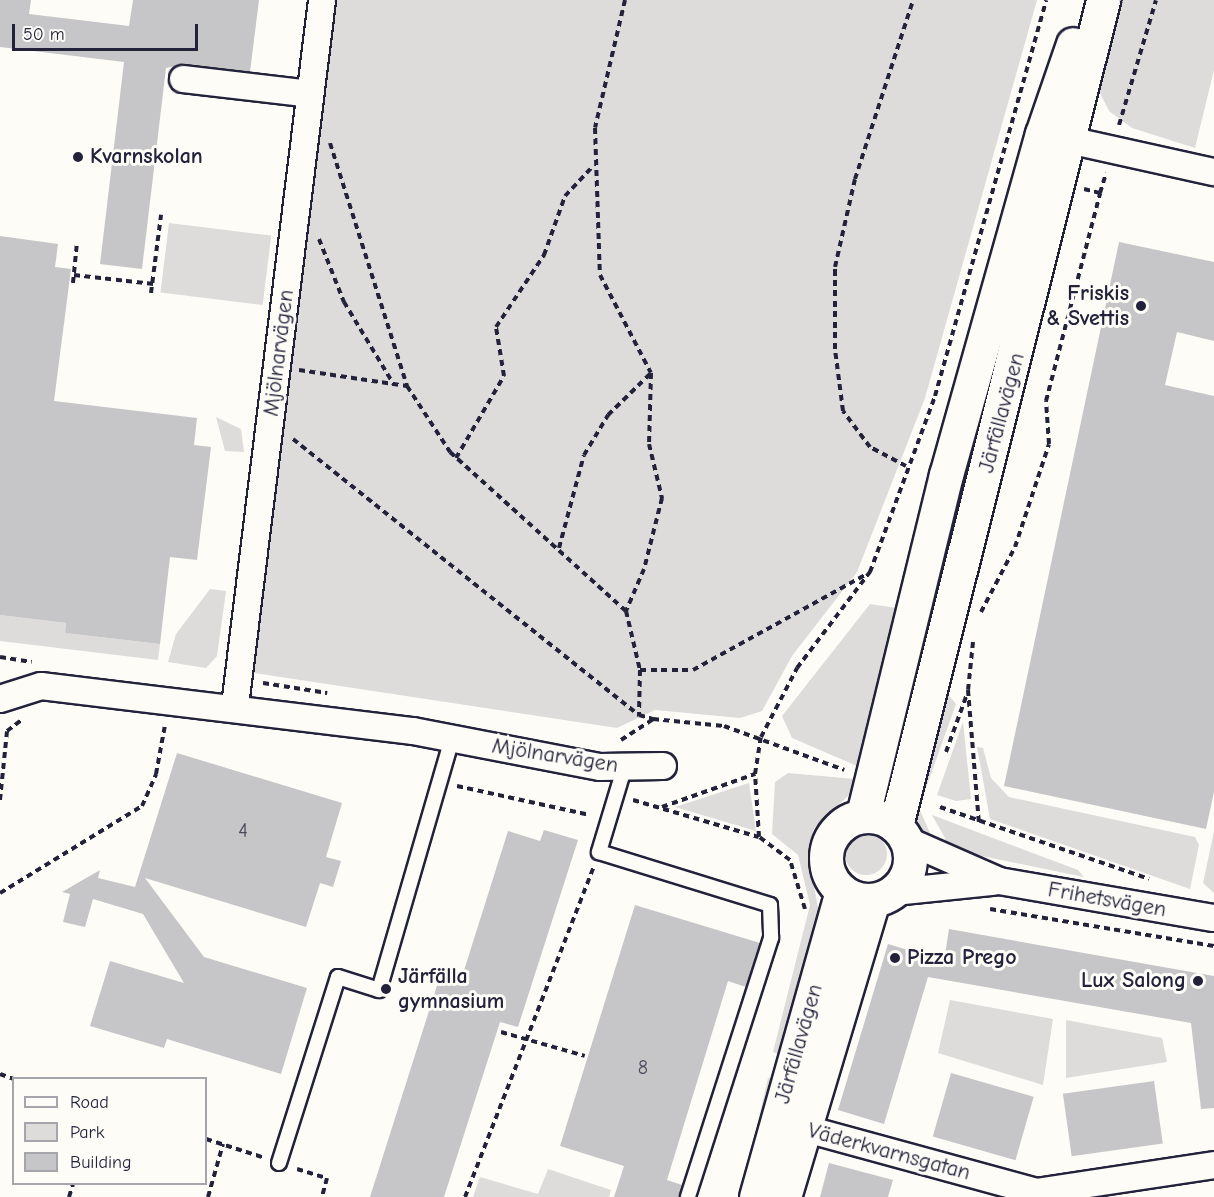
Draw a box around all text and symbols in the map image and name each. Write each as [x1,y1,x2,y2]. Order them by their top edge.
scale bar [15,12,201,50]
text: 50 m [23,24,65,45]
place label: Kvarnskolan [90,144,203,170]
marker: Kvarnskolan [71,150,85,164]
place label: Friskis & Svettis [1047,280,1129,332]
street label: Mjölnarvägen [258,288,300,418]
marker: Friskis & Svettis [1134,299,1148,313]
street label: Järfällavägen [973,350,1031,476]
street label: Mjölnarvägen [490,733,620,779]
house number: 4 [238,818,248,842]
street label: Frihetsvägen [1046,877,1168,923]
place label: Pizza Prego [907,945,1017,971]
marker: Pizza Prego [888,951,902,965]
place label: Järfälla gymnasium [398,963,504,1014]
place label: Lux Salong [1081,968,1186,994]
marker: Lux Salong [1191,974,1205,988]
street label: Järfällavägen [769,981,829,1107]
marker: Järfälla gymnasium [379,982,393,996]
house number: 8 [638,1055,648,1079]
legend [12,1077,207,1185]
text: Road [70,1092,109,1113]
street label: Väderkvarnsgatan [805,1118,973,1186]
text: Park [70,1122,104,1143]
text: Building [70,1152,132,1173]

